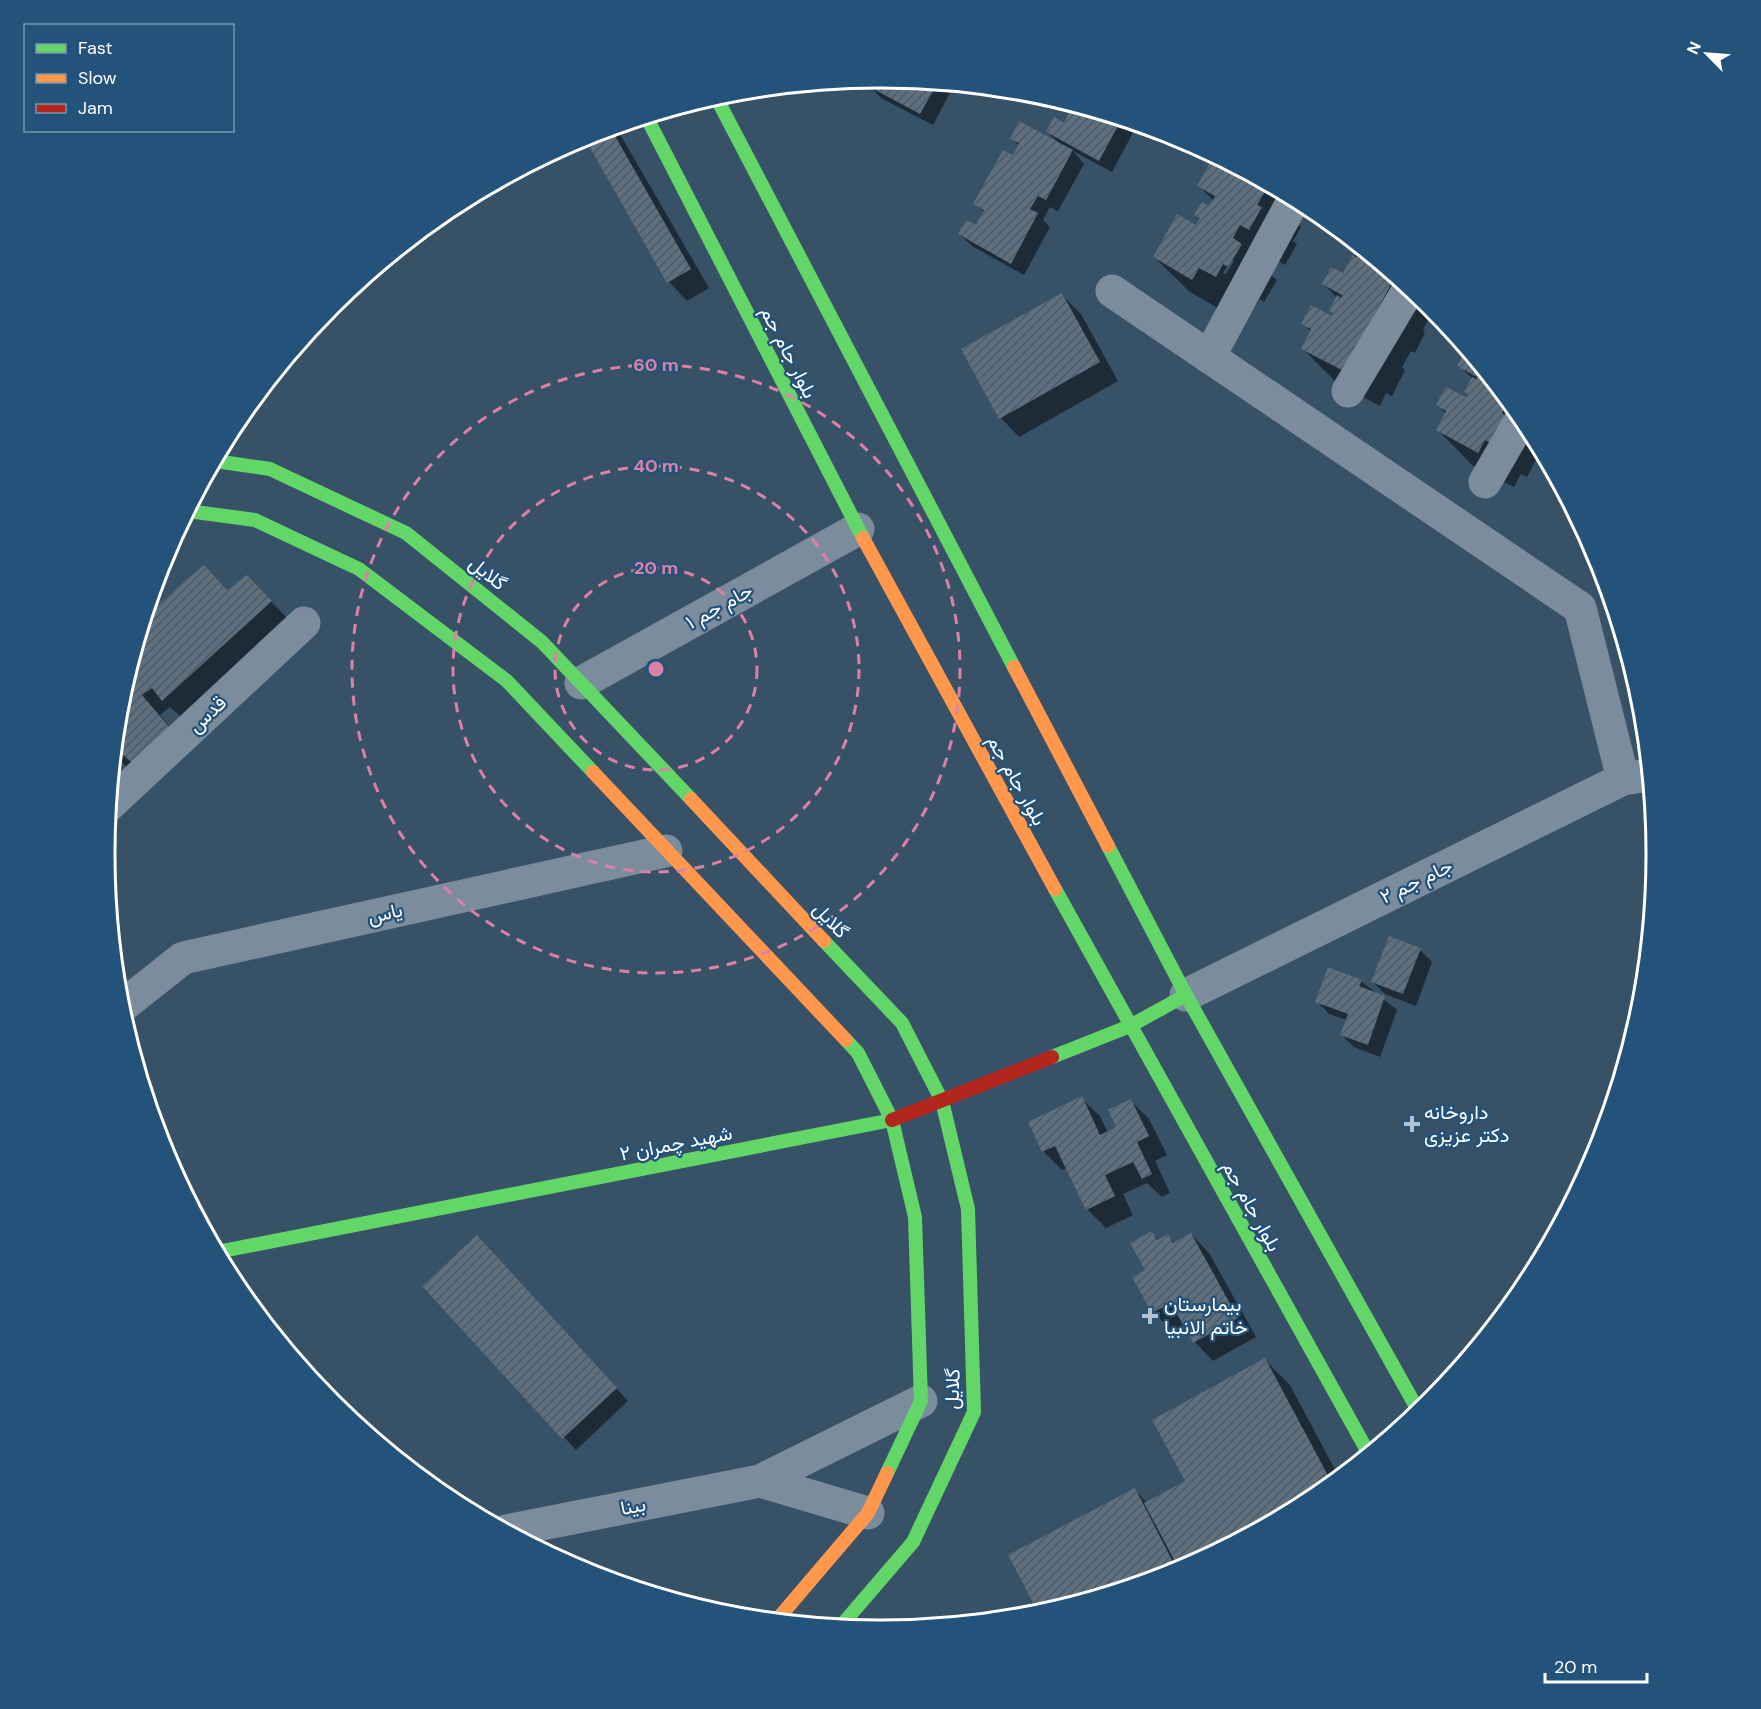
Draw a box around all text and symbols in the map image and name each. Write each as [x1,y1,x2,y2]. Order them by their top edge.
legend [24,24,234,132]
north arrow [1677,24,1737,84]
text: Fast [78,36,113,60]
text: N [1682,38,1706,58]
text: Slow [78,66,117,90]
text: Jam [78,96,113,120]
street label: بلوار جام جم [755,302,823,402]
text: 60 m [633,353,679,377]
text: 40 m [633,454,679,478]
street label: گلایل [464,550,512,596]
text: 20 m [634,556,678,580]
street label: جام جم ۱ [681,577,757,635]
centre of rings [646,659,666,679]
street label: قدس [182,690,232,738]
street label: بلوار جام جم [981,730,1053,830]
street label: جام جم ۲ [1375,852,1457,910]
street label: یاس [365,896,405,930]
street label: گلایل [807,896,855,944]
place label: داروخانه دکتر عزیزی [1424,1099,1509,1148]
marker: داروخانه دکتر عزیزی [1405,1117,1419,1131]
street label: شهید چمران ۲ [617,1119,735,1168]
street label: بلوار جام جم [1216,1156,1288,1256]
place label: بیمارستان خاتم الانبیا [1164,1291,1248,1340]
marker: بیمارستان خاتم الانبیا [1141,1307,1159,1325]
street label: گلایل [938,1368,966,1410]
street label: بینا [618,1491,648,1521]
scale bar [1545,1646,1647,1684]
text: 20 m [1554,1655,1597,1679]

